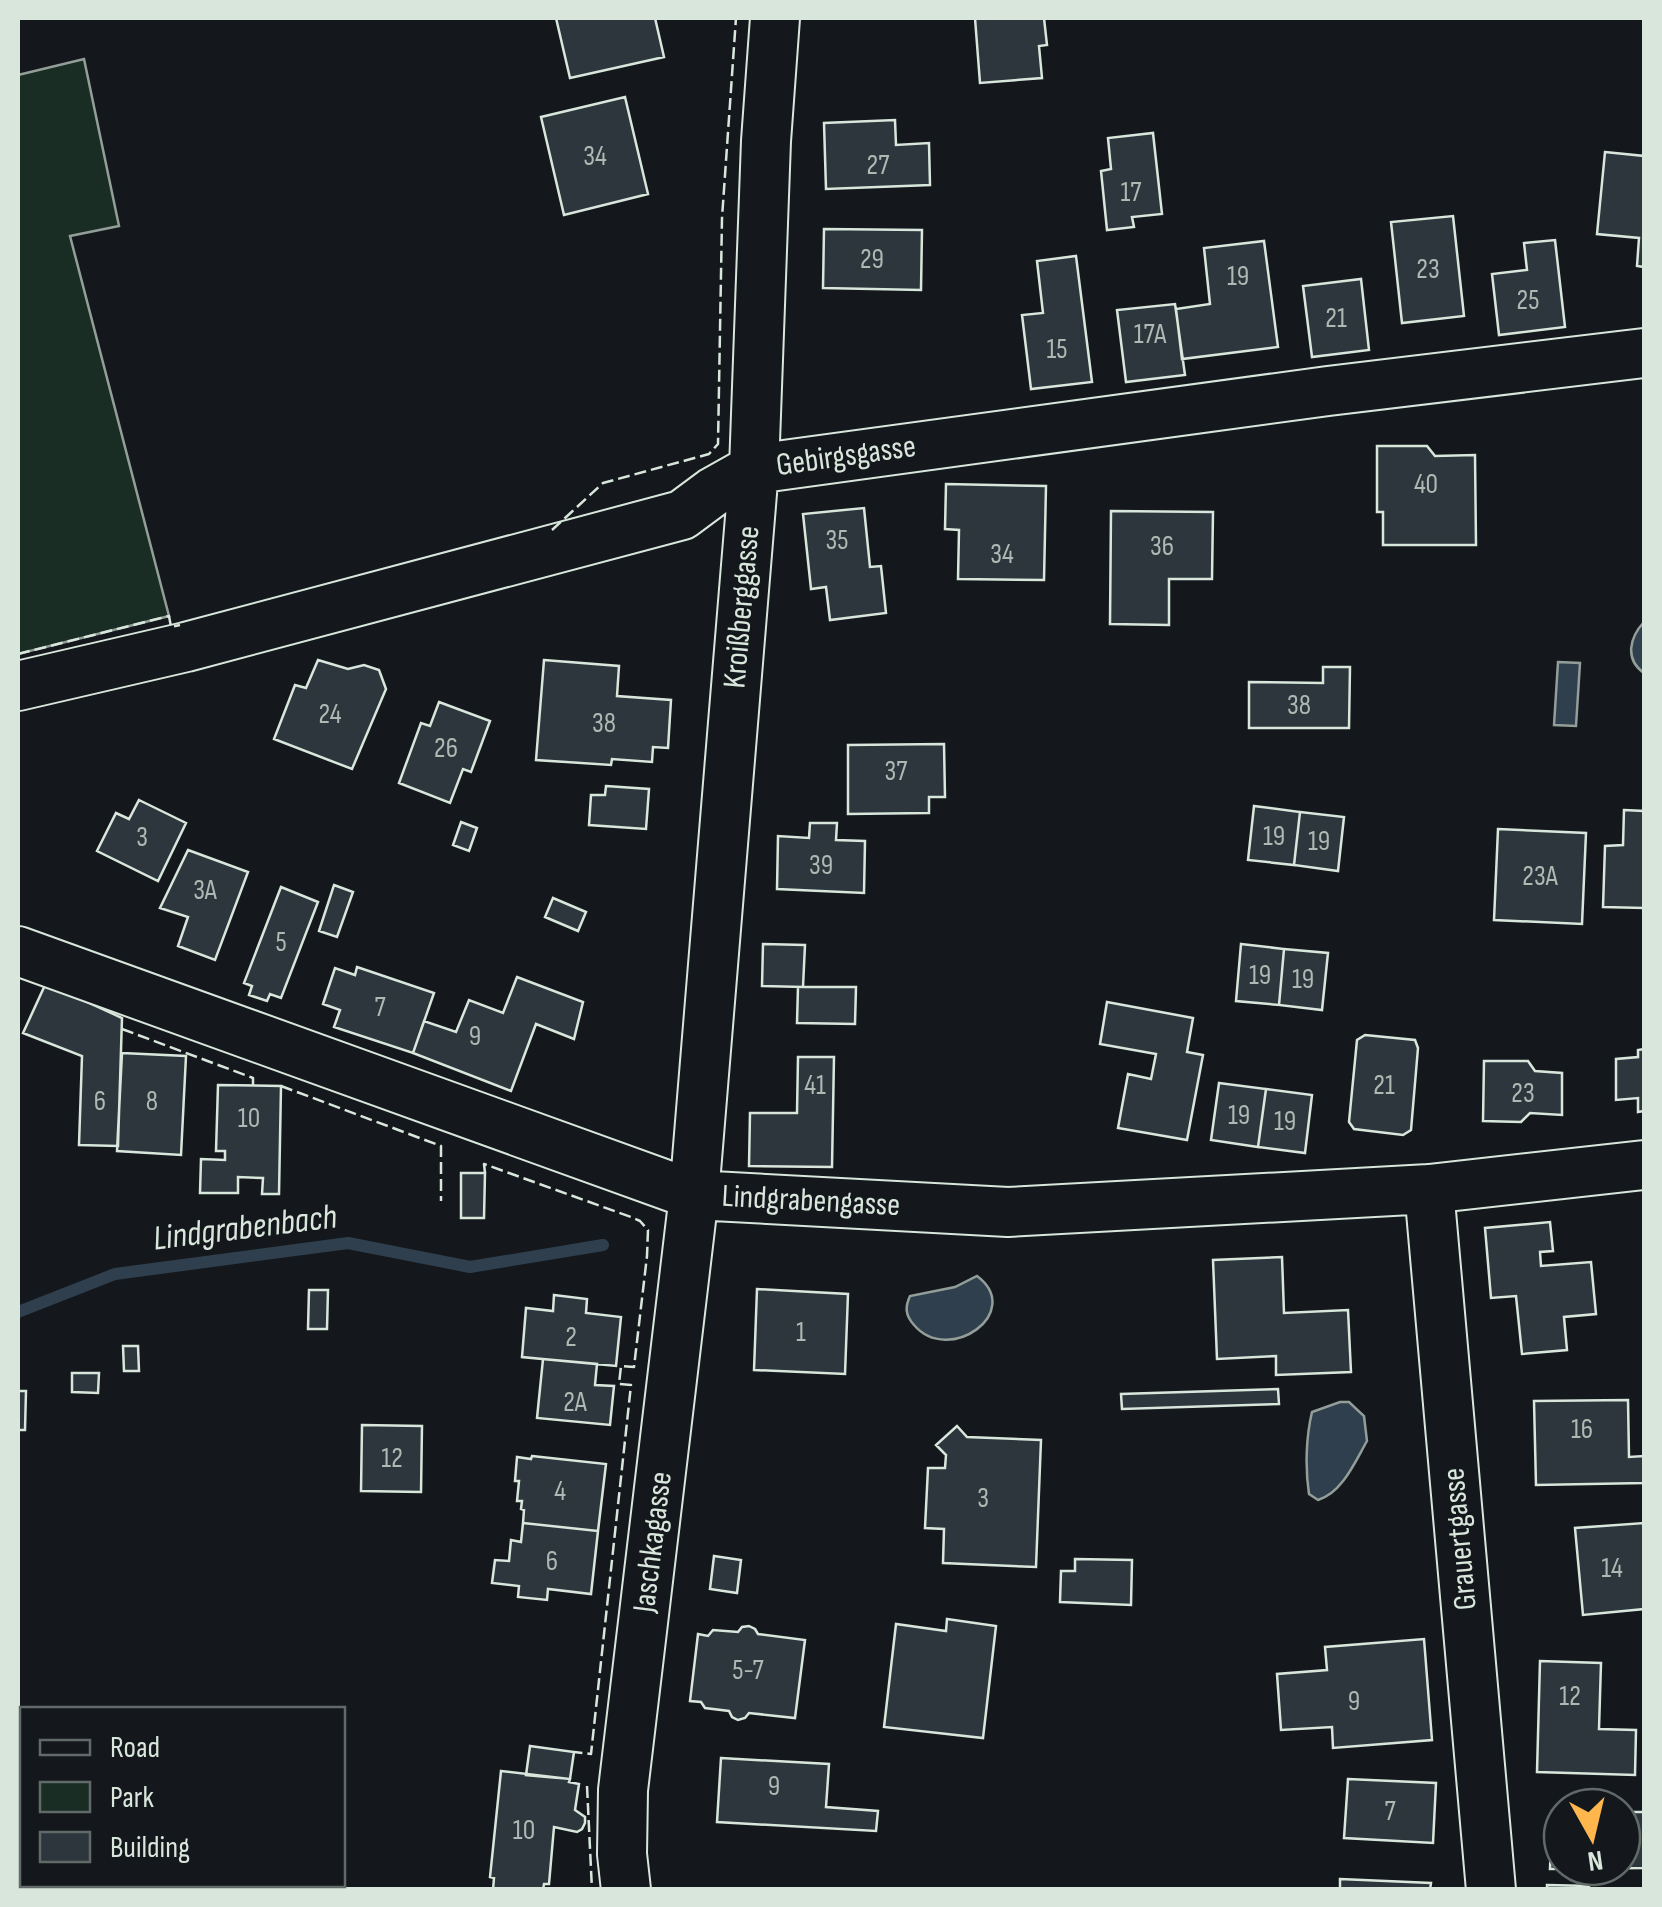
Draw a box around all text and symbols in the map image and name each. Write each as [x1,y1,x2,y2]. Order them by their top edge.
house number: 34 [583,140,607,173]
house number: 27 [867,149,889,182]
house number: 17 [1121,176,1141,209]
house number: 29 [860,243,884,276]
house number: 23 [1416,253,1440,286]
house number: 19 [1227,260,1249,293]
house number: 25 [1517,284,1539,317]
house number: 21 [1325,302,1347,335]
house number: 17A [1134,318,1167,351]
house number: 15 [1046,333,1068,366]
street label: Gebirgsgasse [774,427,918,485]
house number: 40 [1414,468,1438,501]
street label: Kroißberggasse [715,524,769,690]
house number: 35 [826,524,848,557]
house number: 36 [1150,530,1174,563]
house number: 34 [990,538,1014,571]
house number: 38 [1287,689,1311,722]
house number: 24 [318,698,342,731]
house number: 38 [592,707,616,740]
house number: 26 [434,732,458,765]
house number: 37 [885,755,907,788]
house number: 19 [1263,820,1285,853]
house number: 3 [136,821,148,854]
house number: 19 [1308,825,1330,858]
house number: 39 [809,849,833,882]
house number: 23A [1522,860,1559,893]
house number: 3A [193,874,218,907]
house number: 5 [275,926,287,959]
house number: 19 [1249,959,1271,992]
house number: 19 [1292,963,1314,996]
house number: 7 [374,991,386,1024]
house number: 9 [469,1020,481,1053]
house number: 41 [804,1069,826,1102]
house number: 21 [1373,1069,1395,1102]
house number: 23 [1511,1077,1535,1110]
house number: 6 [94,1085,106,1118]
house number: 8 [146,1085,158,1118]
house number: 19 [1228,1099,1250,1132]
house number: 10 [238,1102,260,1135]
house number: 19 [1274,1105,1296,1138]
street label: Lindgrabengasse [721,1177,901,1225]
water label: Lindgrabenbach [151,1195,339,1261]
house number: 1 [796,1316,806,1349]
house number: 2 [565,1321,577,1354]
house number: 2A [563,1386,588,1419]
house number: 16 [1571,1413,1593,1446]
house number: 12 [381,1442,403,1475]
street label: Grauertgasse [1434,1466,1486,1612]
street label: Jaschkagasse [625,1469,681,1616]
house number: 4 [554,1475,566,1508]
house number: 3 [977,1482,989,1515]
house number: 6 [546,1545,558,1578]
house number: 14 [1601,1552,1623,1585]
house number: 5-7 [732,1654,764,1687]
house number: 12 [1559,1680,1581,1713]
house number: 9 [1348,1685,1360,1718]
legend [20,1707,345,1887]
text: Road [110,1730,160,1766]
house number: 9 [768,1770,780,1803]
text: Park [110,1780,154,1816]
north arrow [1542,1787,1642,1887]
house number: 7 [1384,1795,1396,1828]
house number: 10 [513,1814,535,1847]
text: Building [110,1830,190,1866]
text: N [1586,1843,1605,1878]

